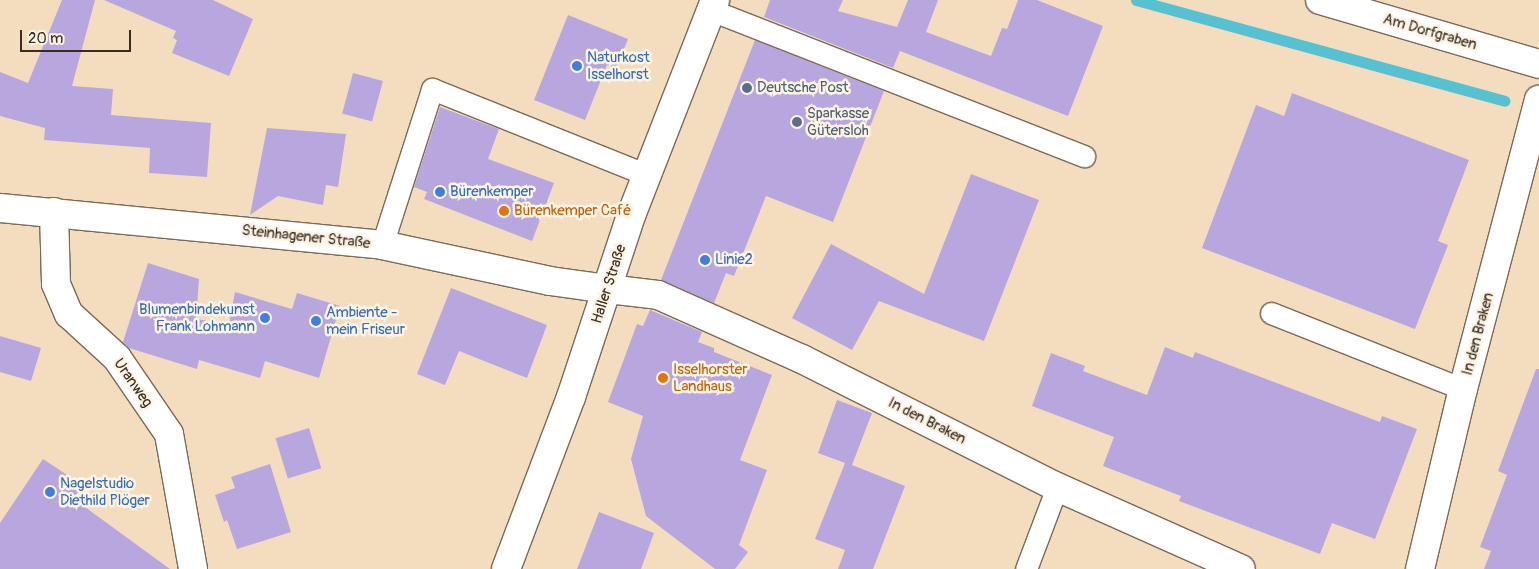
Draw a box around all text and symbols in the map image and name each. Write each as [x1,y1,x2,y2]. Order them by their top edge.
street label: Am Dorfgraben [1381,10,1479,54]
scale bar [22,20,134,52]
text: 20 m [28,29,63,48]
place label: Naturkost Isselhorst [587,48,650,83]
marker: Naturkost Isselhorst [571,60,583,72]
place label: Deutsche Post [757,79,848,97]
marker: Deutsche Post [741,82,753,94]
place label: Sparkasse Gütersloh [807,104,869,139]
marker: Sparkasse Gütersloh [791,116,803,128]
place label: Bürenkemper [450,183,534,201]
marker: Bürenkemper [434,186,446,198]
place label: Bürenkemper Café [514,202,631,220]
marker: Bürenkemper Café [498,205,510,217]
street label: Steinhagener Straße [241,221,371,253]
street label: Haller Straße [588,242,630,326]
place label: Linie2 [715,251,753,269]
marker: Linie2 [699,254,711,266]
street label: In den Braken [1458,291,1498,377]
place label: Blumenbindekunst Frank Lohmann [139,300,255,335]
place label: Ambiente - mein Friseur [326,303,405,338]
marker: Blumenbindekunst Frank Lohmann [259,312,271,324]
marker: Ambiente - mein Friseur [310,315,322,327]
street label: Uranweg [110,355,156,411]
place label: Isselhorster Landhaus [673,360,748,395]
marker: Isselhorster Landhaus [657,372,669,384]
street label: In den Braken [885,394,969,448]
place label: Nagelstudio Diethild Plöger [60,474,150,509]
marker: Nagelstudio Diethild Plöger [44,486,56,498]

